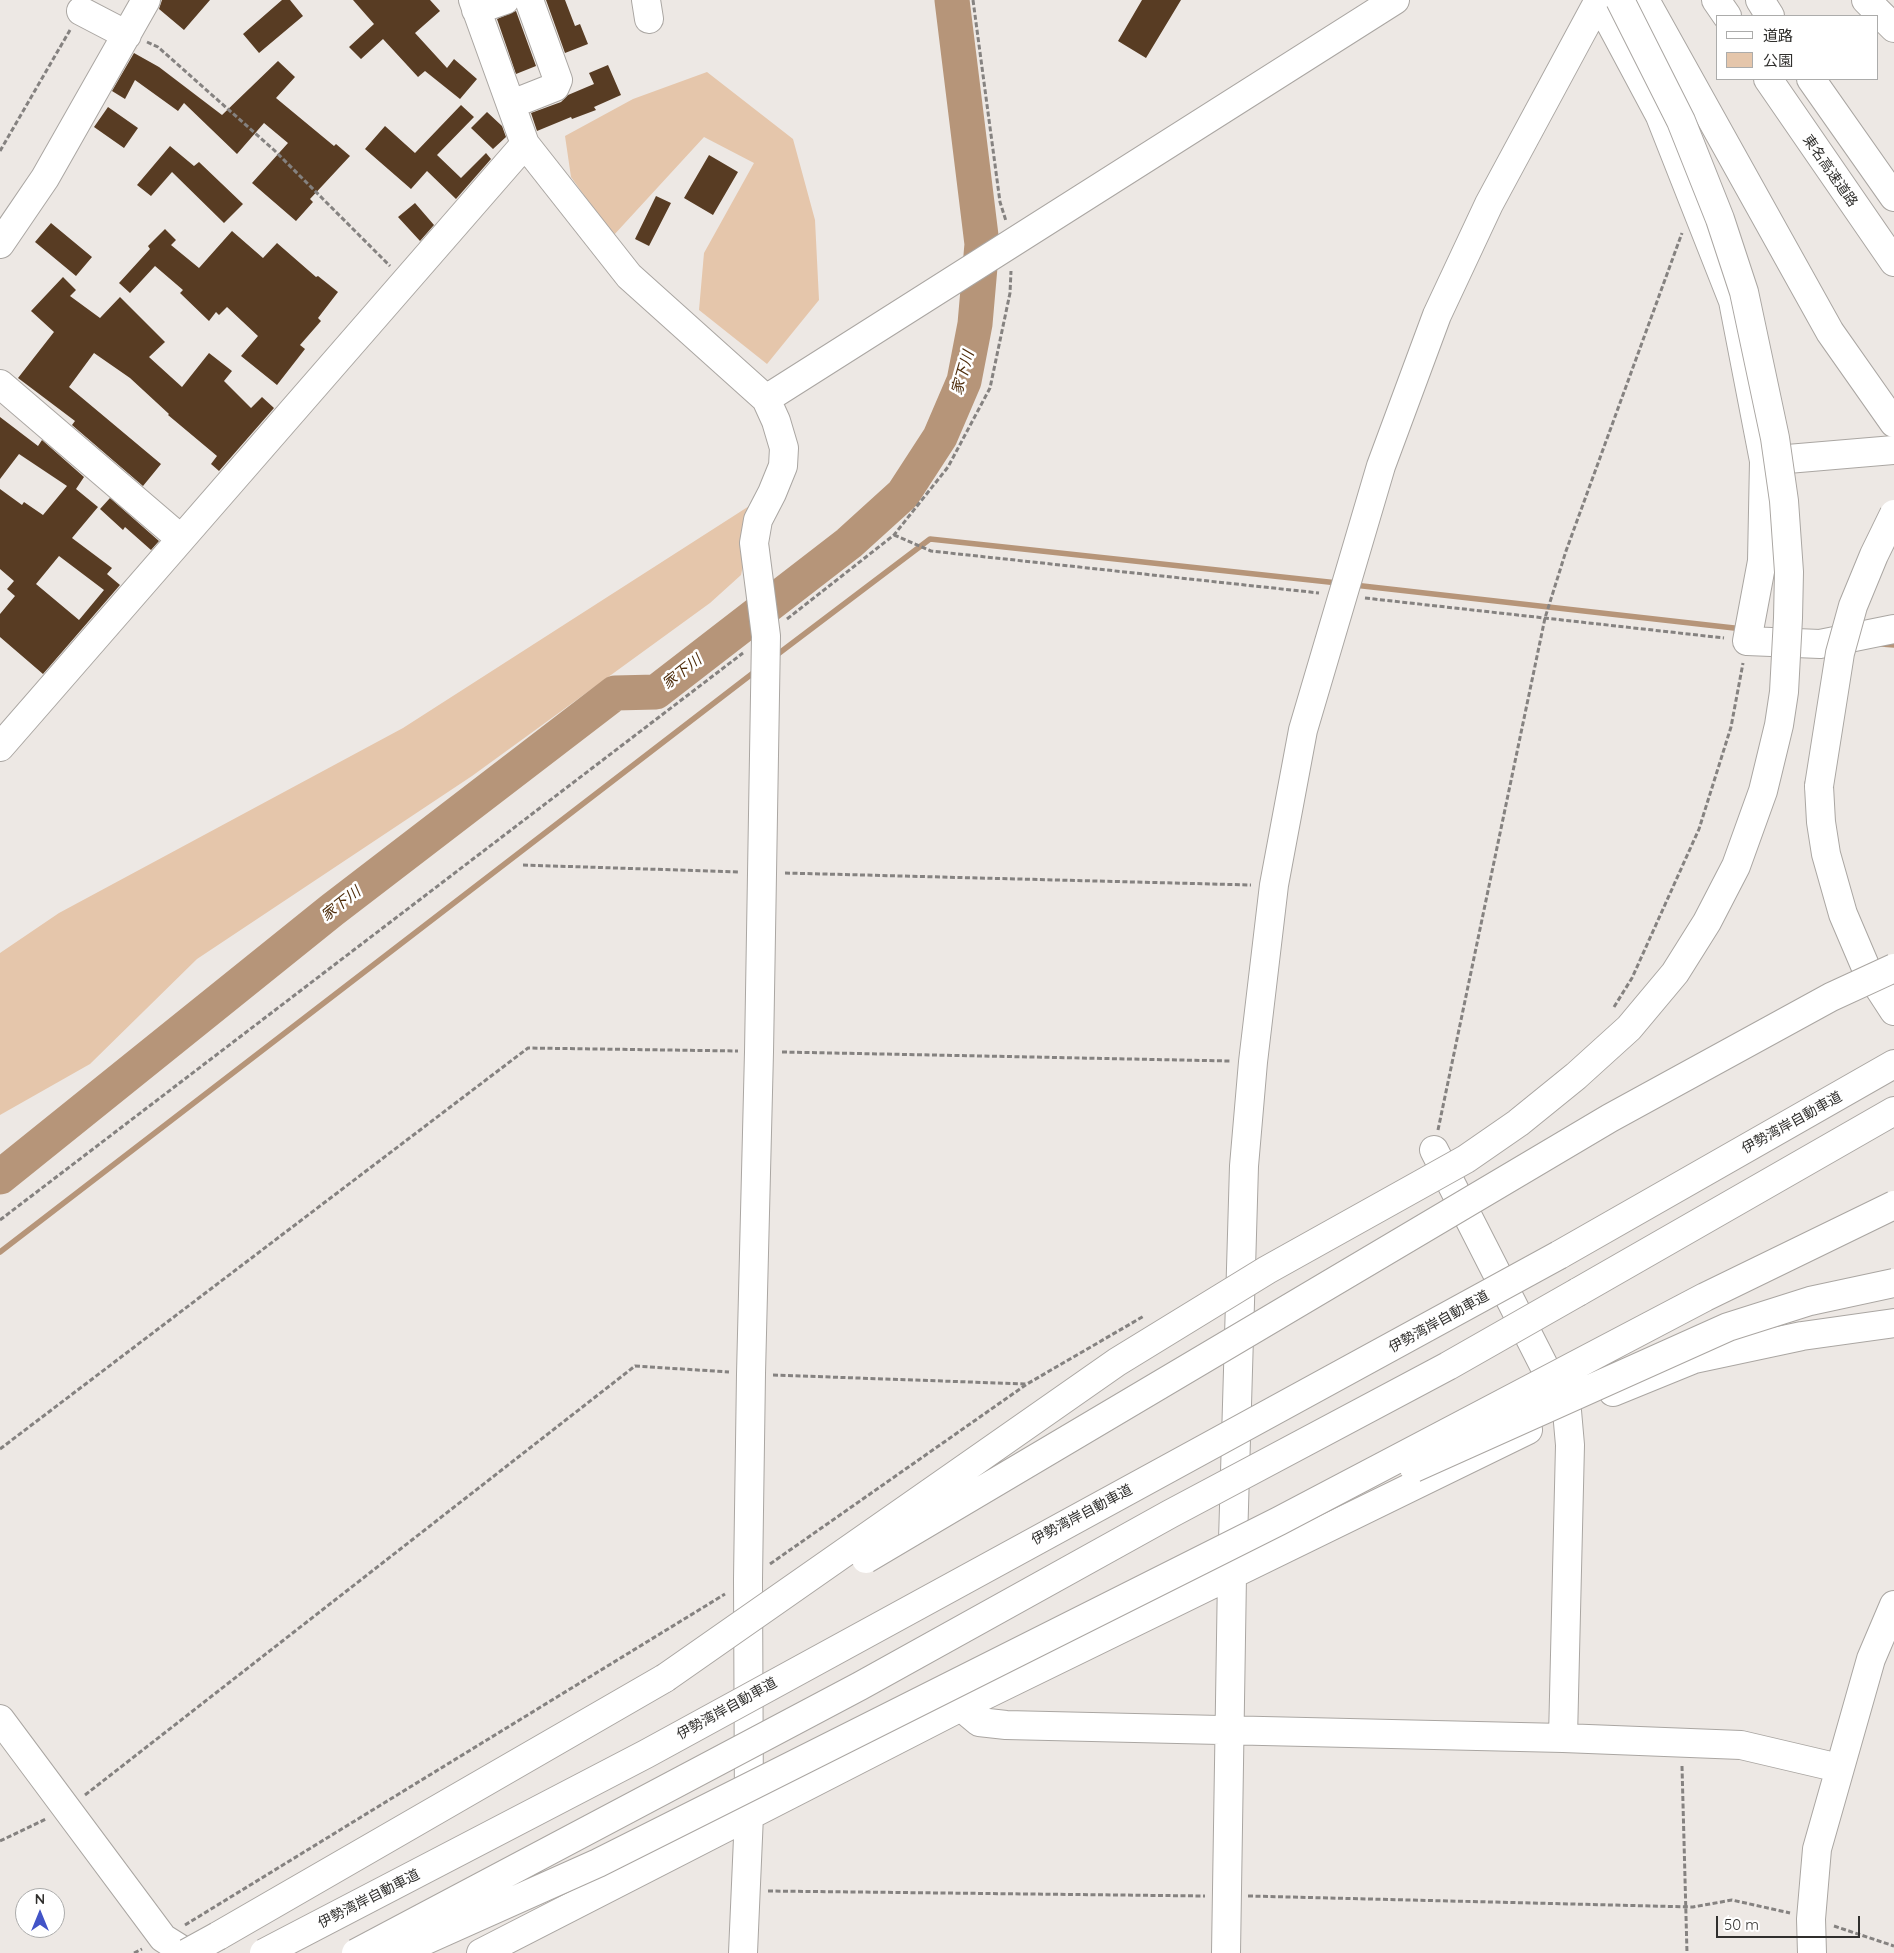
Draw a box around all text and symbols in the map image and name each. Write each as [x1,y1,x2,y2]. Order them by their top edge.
legend [1716,15,1879,80]
text: 道路 [1763,26,1793,45]
text: 公園 [1763,51,1793,70]
street label: 東名高速道路 [1799,132,1861,210]
water label: 家下川 [948,349,978,397]
water label: 家下川 [659,651,705,693]
water label: 家下川 [318,883,364,925]
street label: 伊勢湾岸自動車道 [1739,1089,1845,1157]
street label: 伊勢湾岸自動車道 [1386,1288,1492,1356]
street label: 伊勢湾岸自動車道 [1029,1481,1135,1549]
street label: 伊勢湾岸自動車道 [674,1675,780,1743]
street label: 伊勢湾岸自動車道 [315,1866,423,1932]
north arrow [15,1888,65,1938]
text: N [35,1890,45,1908]
scale bar [1719,1906,1863,1938]
text: 50 m [1724,1915,1759,1934]

